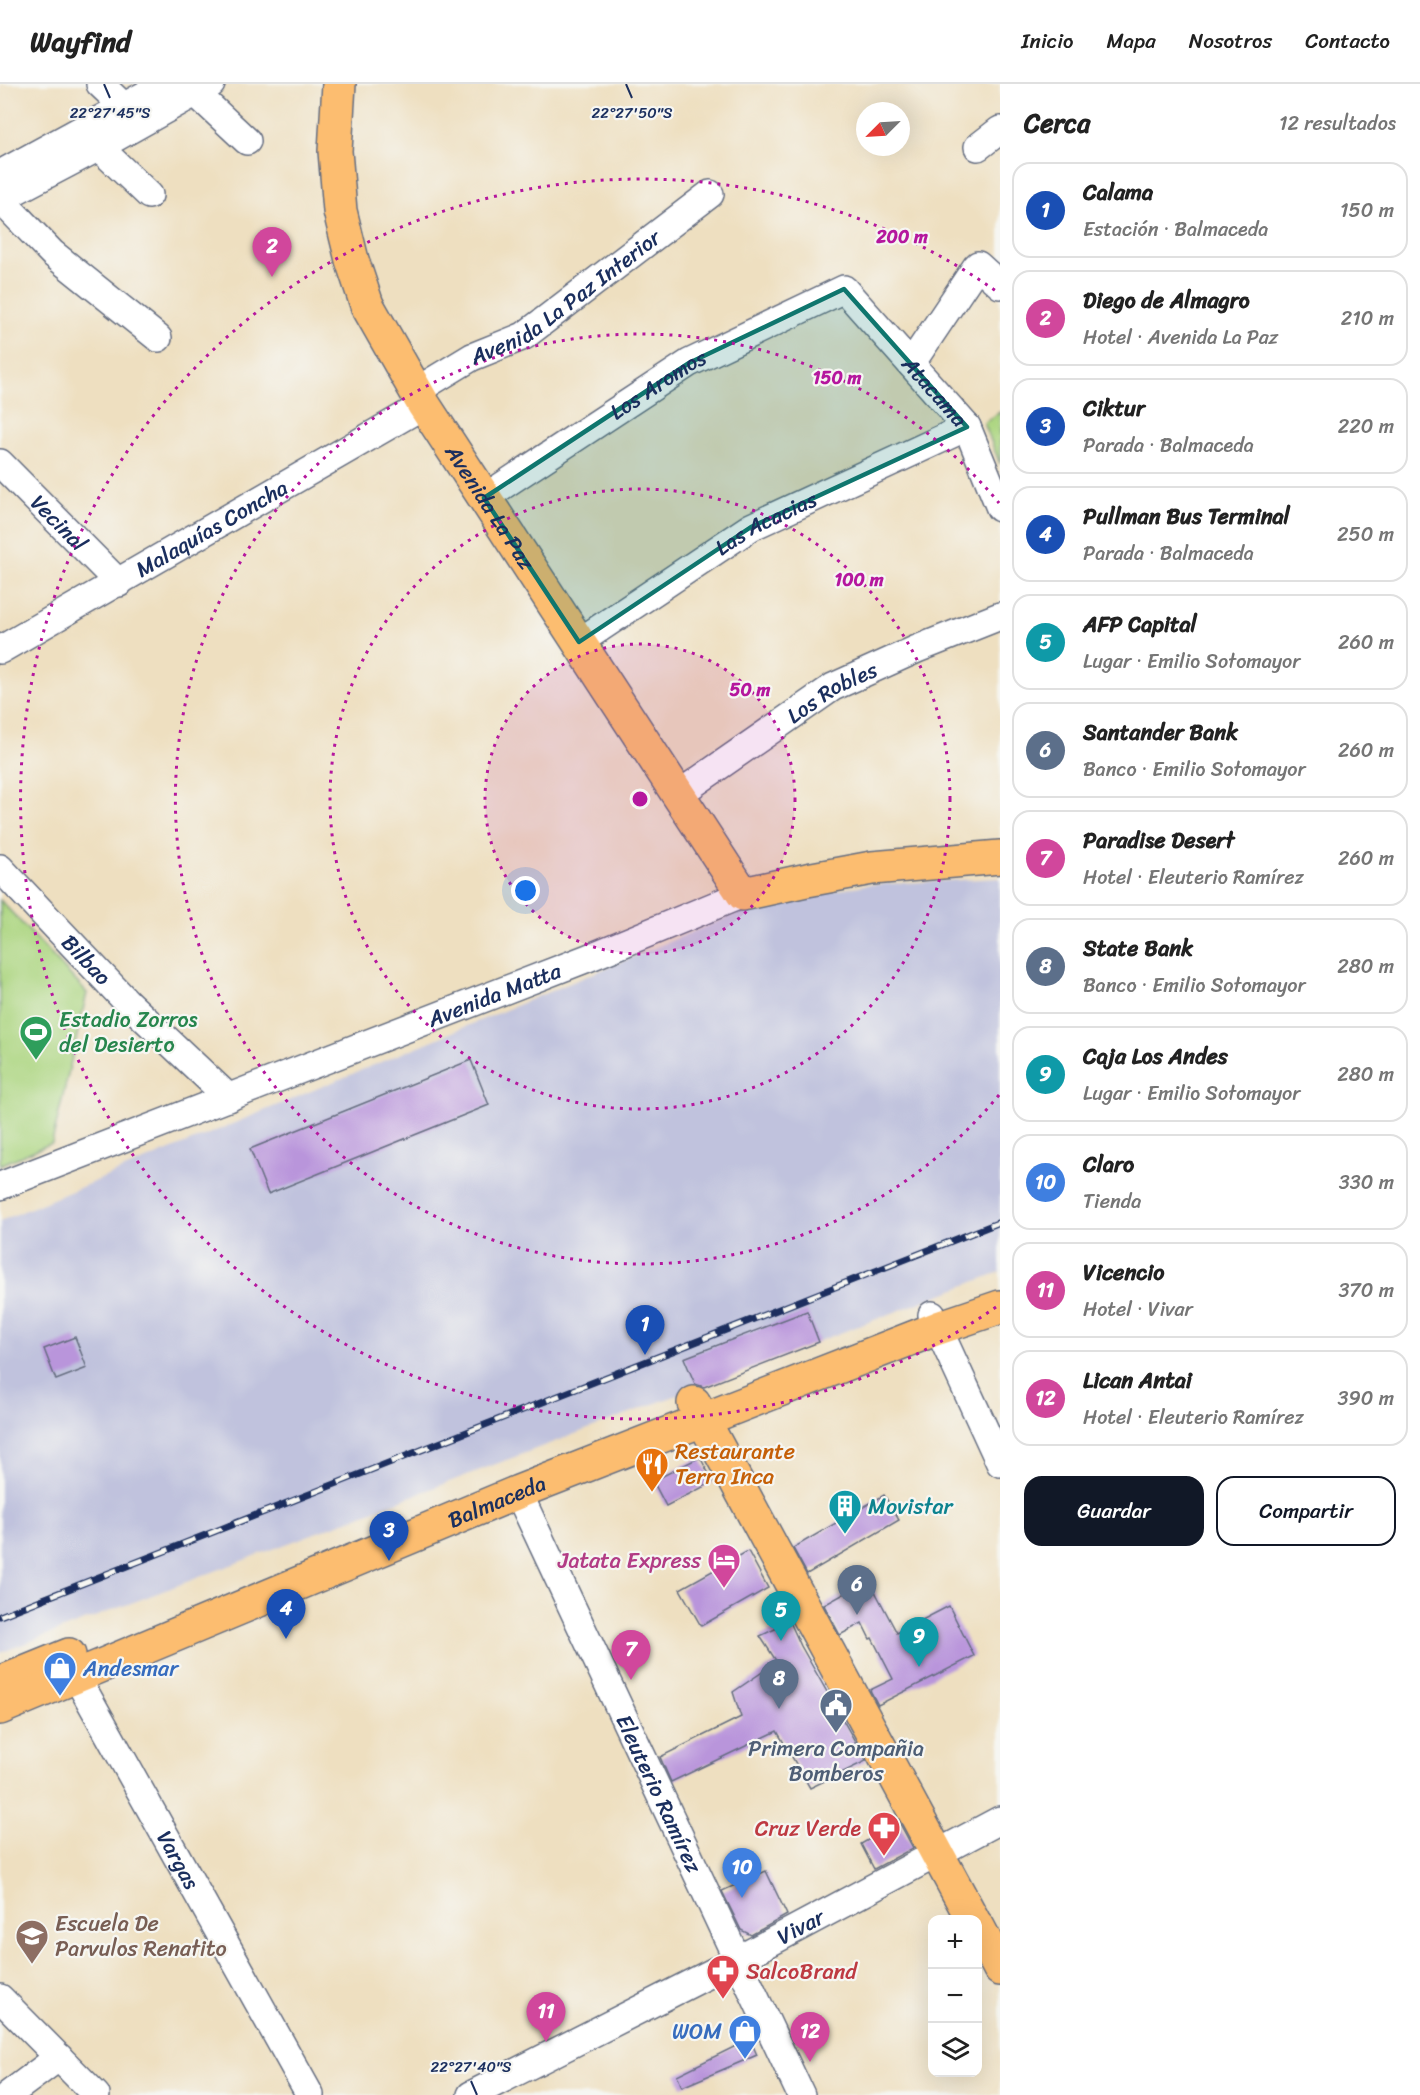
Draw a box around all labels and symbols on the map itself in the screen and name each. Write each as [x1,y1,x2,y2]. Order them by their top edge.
text: 22°27'45"S [70,100,151,126]
text: 22°27'50"S [592,100,673,126]
north arrow [856,102,910,156]
street label: Avenida La Paz Interior [463,218,671,376]
text: 200 m [875,221,928,253]
pin: 2 [252,228,292,277]
street label: Los Aromos [601,338,714,430]
street label: Atacama [891,346,978,436]
text: 150 m [813,362,861,394]
street label: Avenida La Paz [434,436,546,578]
street label: Malaquías Concha [128,469,295,588]
street label: Las Acacias [707,480,825,566]
street label: Vecinal [21,485,97,562]
text: 100 m [835,564,884,596]
street label: Los Robles [778,650,885,734]
text: 50 m [730,674,771,706]
centre of rings [630,789,650,809]
your location [511,876,540,905]
street label: Bilbao [52,925,121,995]
street label: Avenida Matta [421,951,568,1039]
place label: Estadio Zorros del Desierto [59,1000,198,1064]
sports icon: Estadio Zorros del Desierto [18,1014,54,1061]
pin: 1 [626,1306,664,1355]
place label: Restaurante Terra Inca [675,1432,795,1496]
restaurant icon: Restaurante Terra Inca [634,1446,670,1493]
street label: Balmaceda [442,1464,552,1539]
place label: Movistar [868,1487,954,1526]
building icon: Movistar [827,1488,863,1535]
pin: 3 [370,1512,408,1561]
place label: Jatata Express [557,1541,702,1580]
hotel icon: Jatata Express [706,1542,742,1589]
pin: 6 [838,1566,876,1615]
pin: 4 [266,1590,306,1639]
pin: 5 [762,1592,800,1641]
pin: 9 [900,1618,938,1667]
pin: 7 [612,1630,650,1680]
place label: Andesmar [82,1649,180,1688]
shop icon: Andesmar [42,1650,78,1697]
pin: 8 [760,1660,798,1709]
public building icon: Primera Compañia Bomberos [818,1687,854,1734]
street label: Eleuterio Ramírez [605,1707,713,1880]
place label: Primera Compañia Bomberos [748,1729,924,1793]
place label: Cruz Verde [755,1809,861,1848]
pharmacy icon: Cruz Verde [866,1810,902,1857]
street label: Vargas [146,1823,211,1897]
pin: 10 [722,1848,762,1898]
street label: Vivar [770,1897,833,1956]
place label: Escuela De Parvulos Renatito [55,1904,227,1968]
school or university icon: Escuela De Parvulos Renatito [14,1918,50,1965]
place label: SalcoBrand [746,1952,858,1991]
pharmacy icon: SalcoBrand [705,1953,741,2000]
pin: 11 [526,1992,566,2042]
place label: WOM [672,2012,722,2051]
pin: 12 [790,2012,830,2062]
shop icon: WOM [727,2013,763,2060]
text: 22°27'40"S [430,2054,512,2080]

